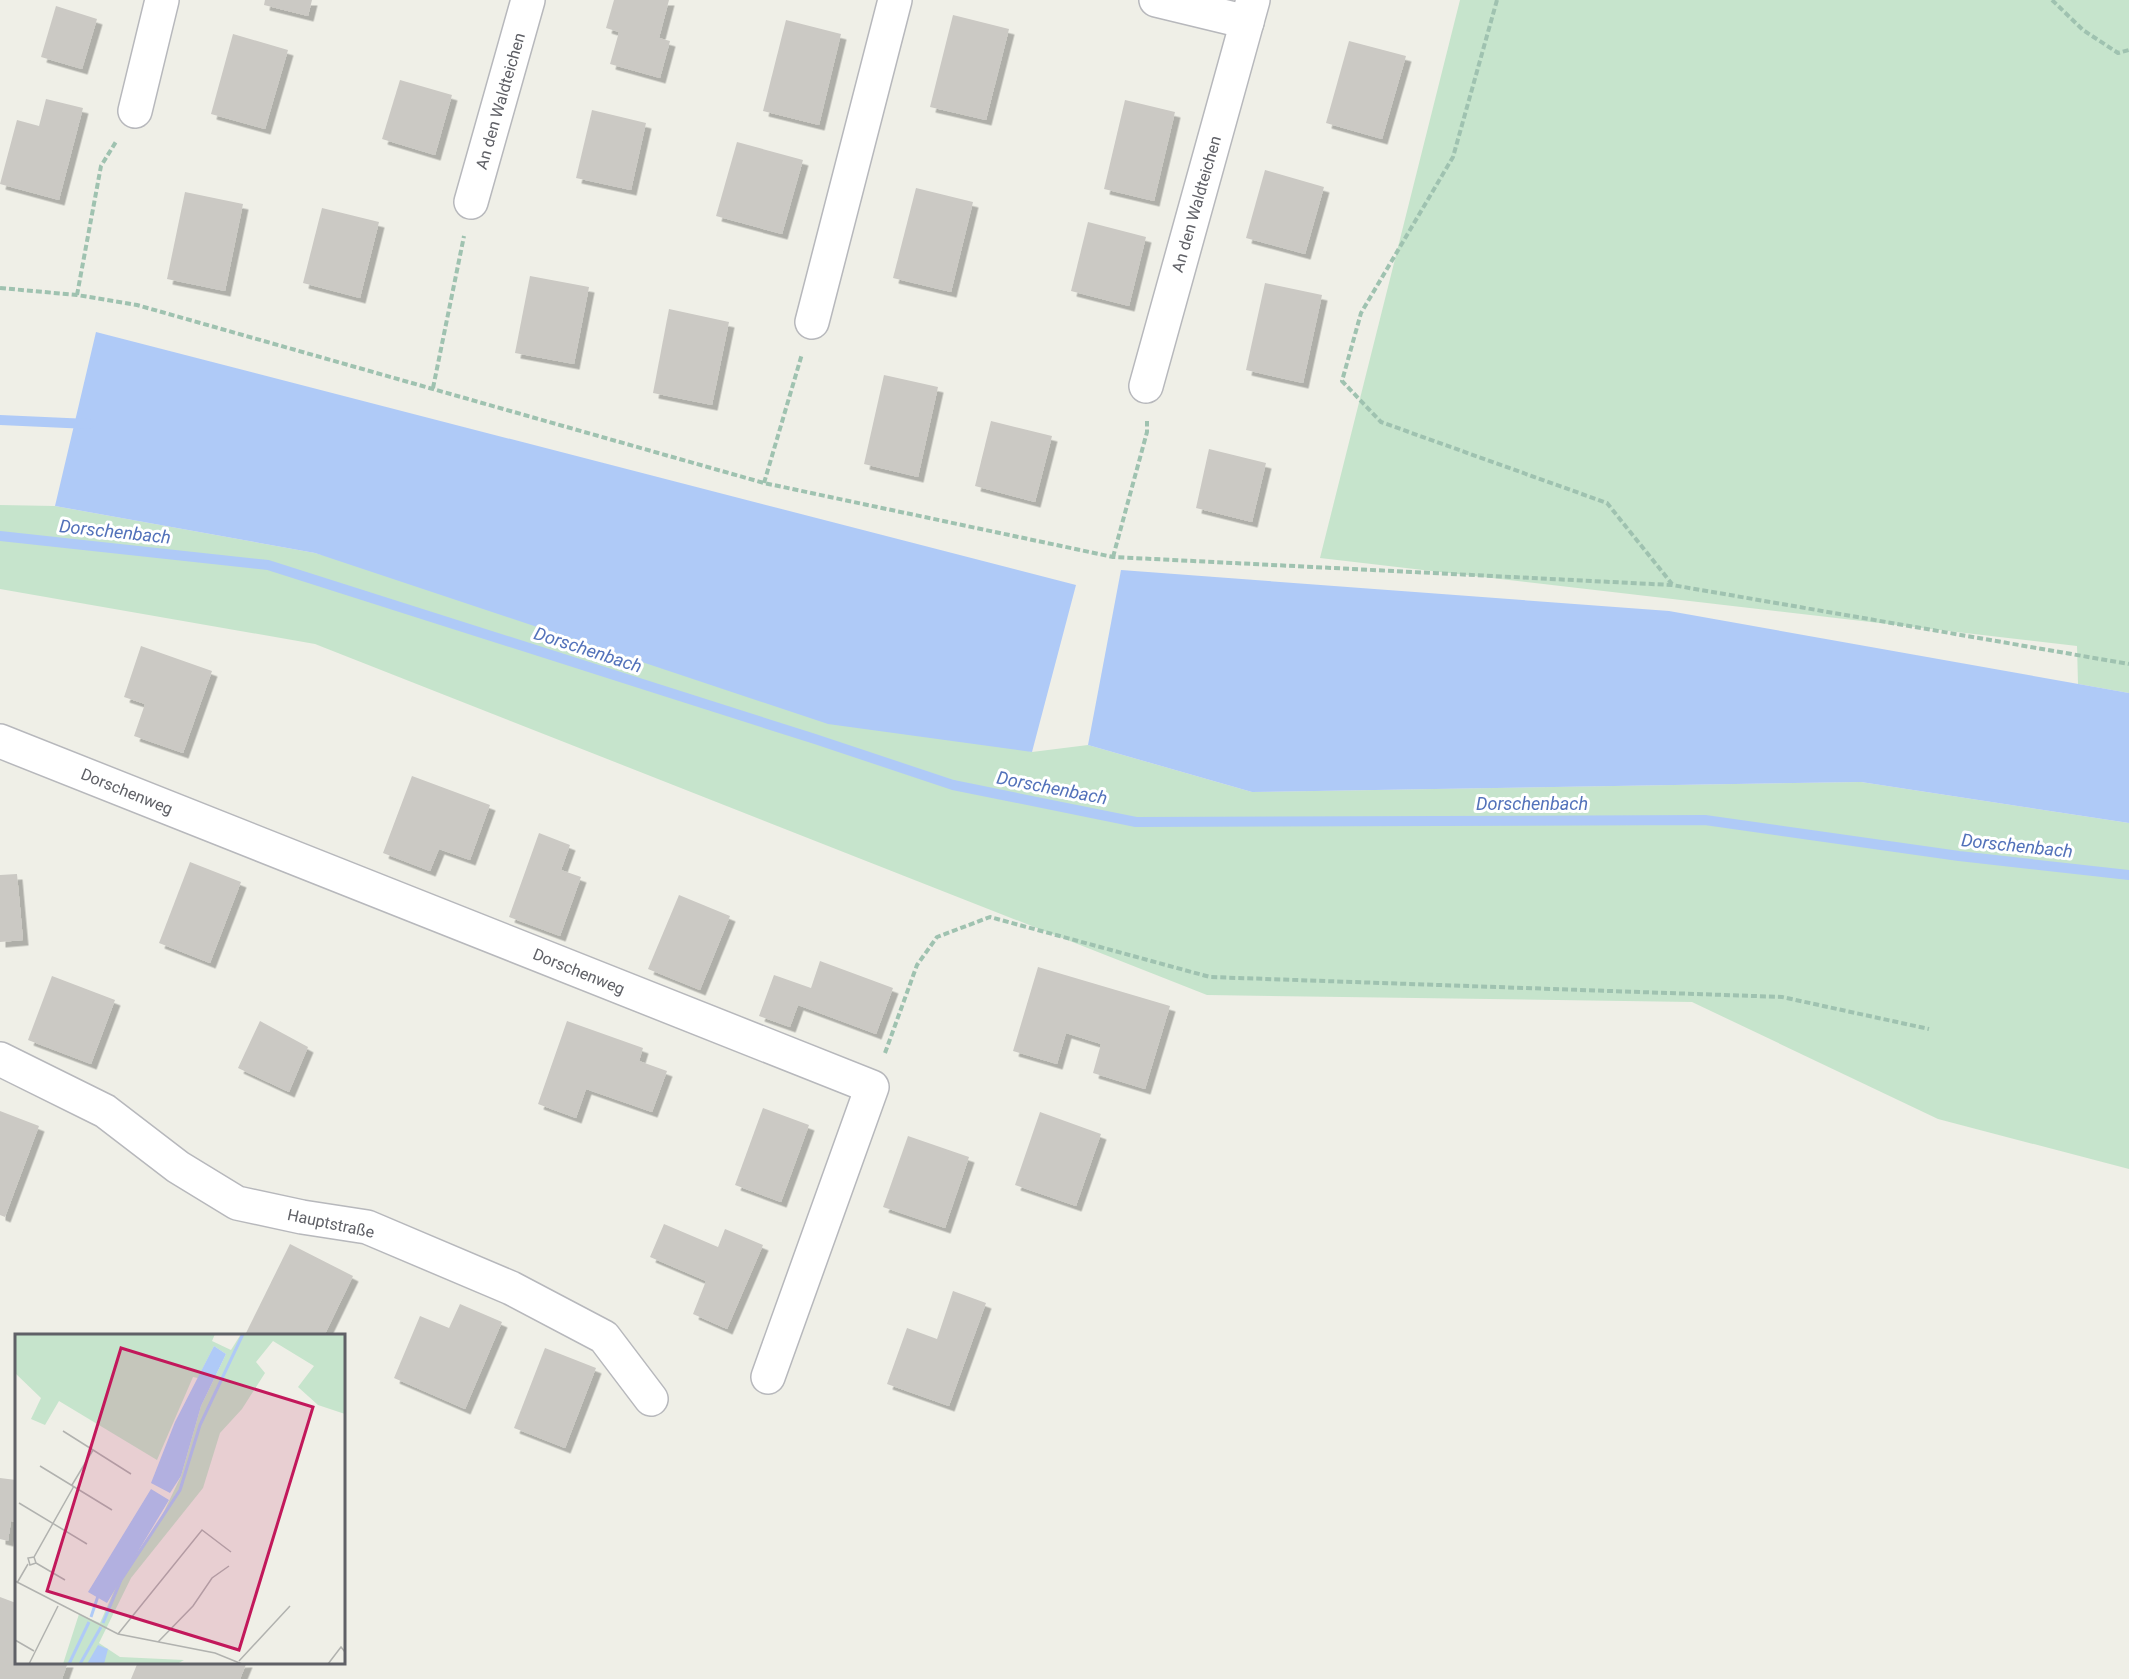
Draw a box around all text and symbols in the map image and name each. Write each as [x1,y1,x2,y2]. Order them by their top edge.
street label: An den Waldteichen [472,31,529,172]
street label: An den Waldteichen [1168,134,1225,275]
water label: Dorschenbach [58,515,172,548]
water label: Dorschenbach [532,622,645,677]
street label: Dorschenweg [78,764,175,818]
water label: Dorschenbach [995,767,1109,809]
water label: Dorschenbach [1476,793,1588,814]
water label: Dorschenbach [1960,829,2074,862]
street label: Dorschenweg [530,944,627,998]
street label: Hauptstraße [286,1205,376,1242]
inset map [15,1334,345,1664]

